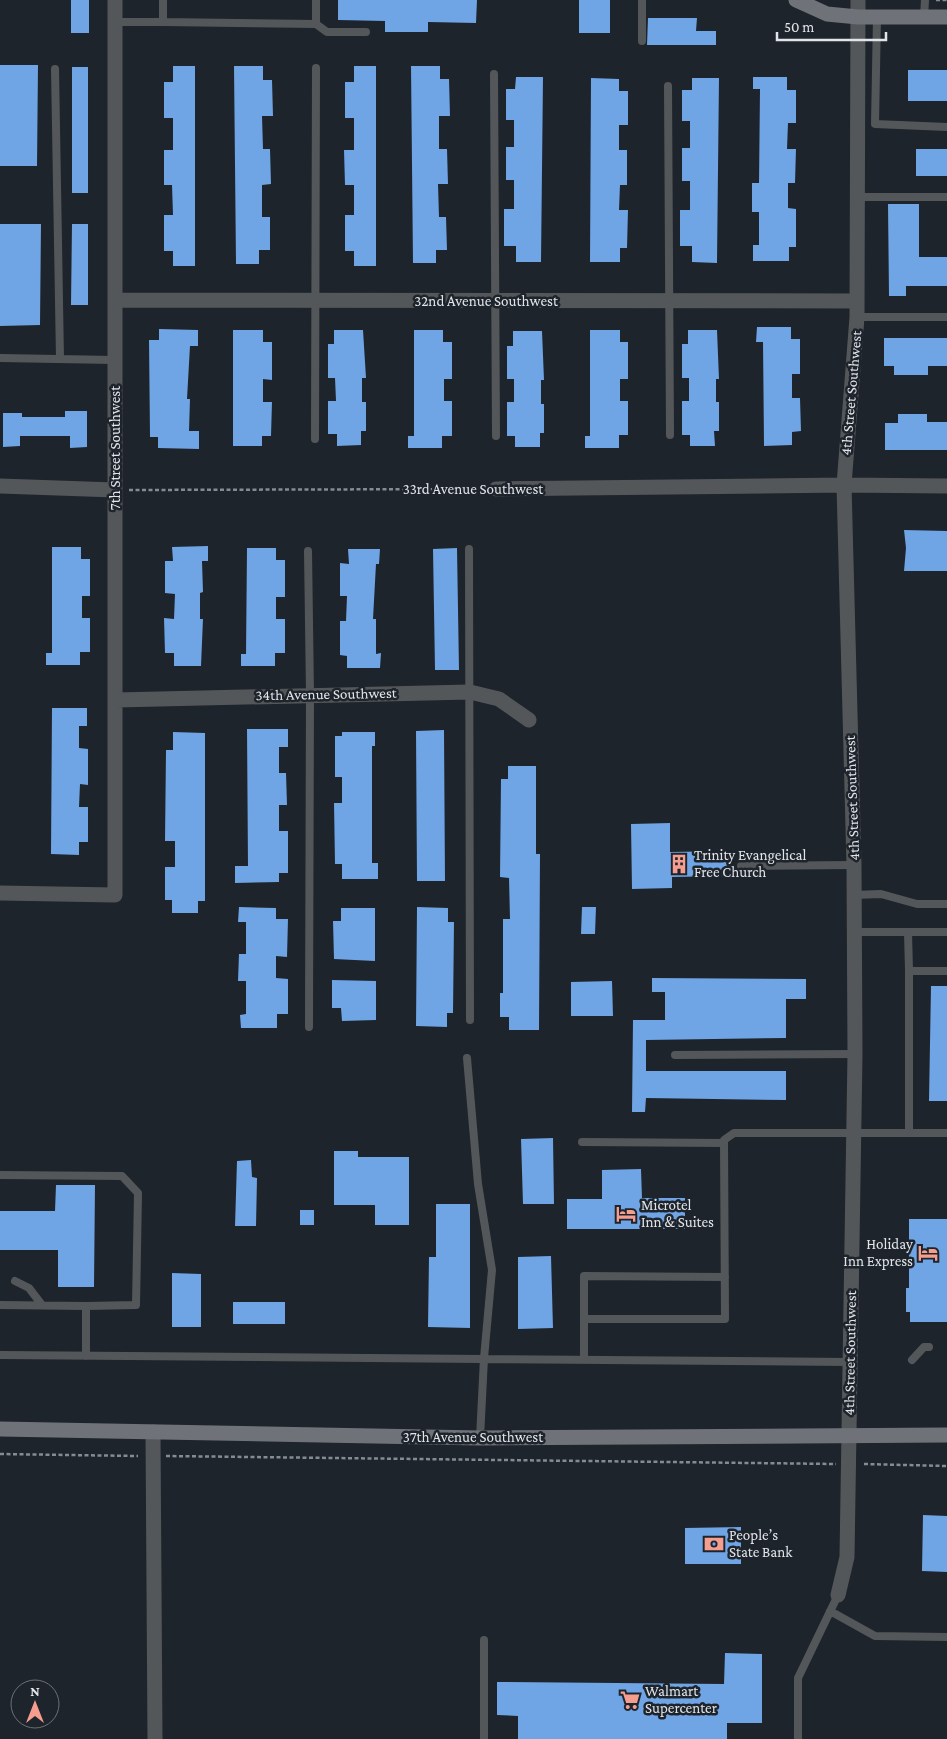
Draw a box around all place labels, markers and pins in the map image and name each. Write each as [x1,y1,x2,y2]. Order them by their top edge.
place label: Trinity Evangelical Free Church [694,847,806,880]
building icon: Trinity Evangelical Free Church [668,853,690,875]
place label: Microtel Inn & Suites [641,1197,714,1230]
hotel icon: Microtel Inn & Suites [615,1203,637,1225]
place label: Holiday Inn Express [843,1236,913,1270]
hotel icon: Holiday Inn Express [917,1242,939,1264]
place label: People’s State Bank [729,1527,793,1560]
bank icon: People’s State Bank [703,1533,725,1555]
place label: Walmart Supercenter [645,1683,718,1717]
supermarket icon: Walmart Supercenter [619,1689,641,1711]

